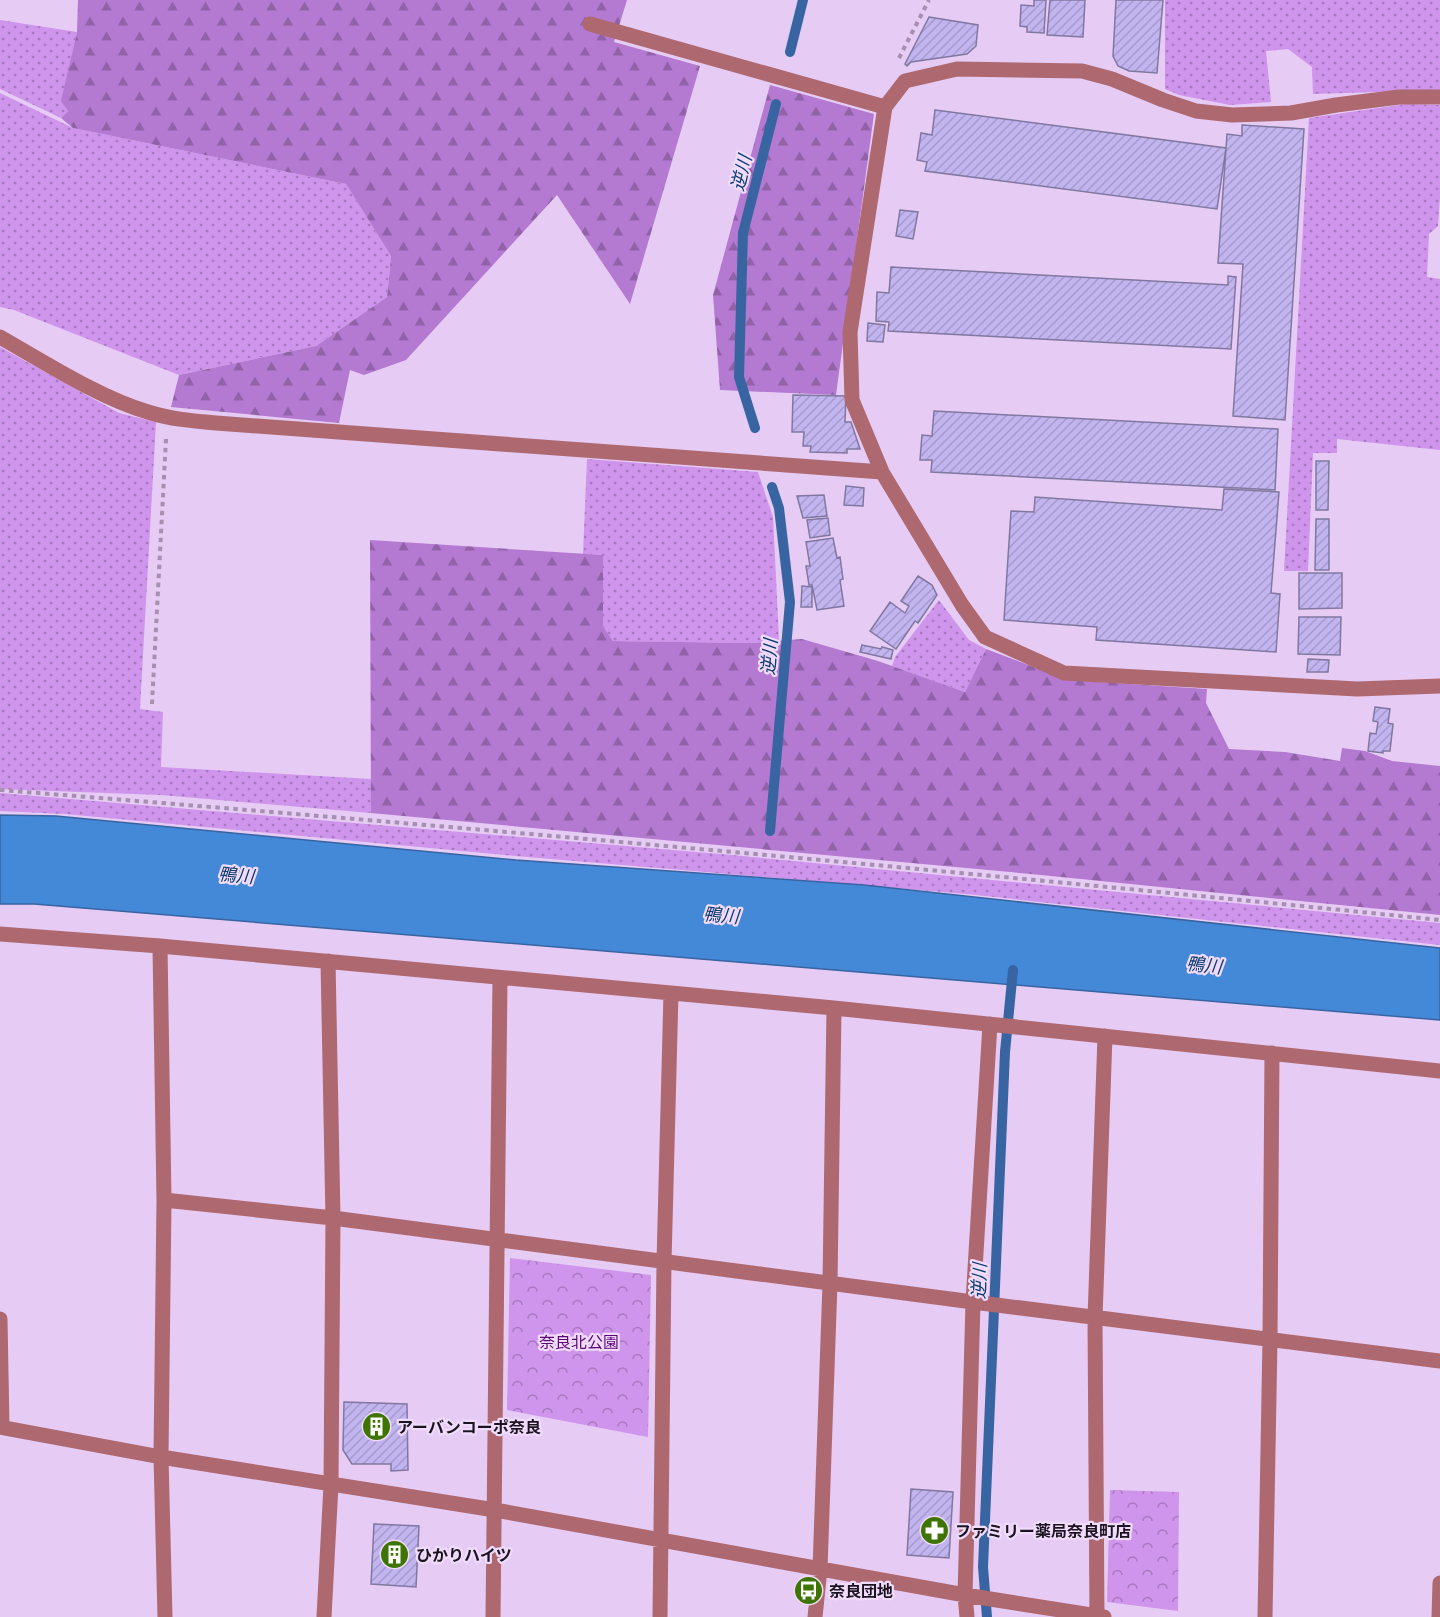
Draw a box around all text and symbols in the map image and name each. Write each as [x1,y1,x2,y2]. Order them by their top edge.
water label: 逆川 [725,151,757,193]
water label: 逆川 [756,636,782,676]
water label: 鴨川 [217,862,257,888]
water label: 鴨川 [702,902,742,928]
water label: 鴨川 [1185,952,1225,979]
water label: 逆川 [967,1261,991,1299]
park label: 奈良北公園 [539,1332,619,1352]
building icon: アーバンコーポ奈良 [360,1411,392,1443]
place label: アーバンコーポ奈良 [397,1417,541,1437]
pharmacy icon: ファミリー薬局奈良町店 [918,1515,950,1547]
place label: ファミリー薬局奈良町店 [955,1521,1131,1541]
building icon: ひかりハイツ [379,1539,411,1571]
place label: ひかりハイツ [416,1545,512,1565]
bus stop icon: 奈良団地 [792,1575,824,1607]
place label: 奈良団地 [829,1581,893,1601]

